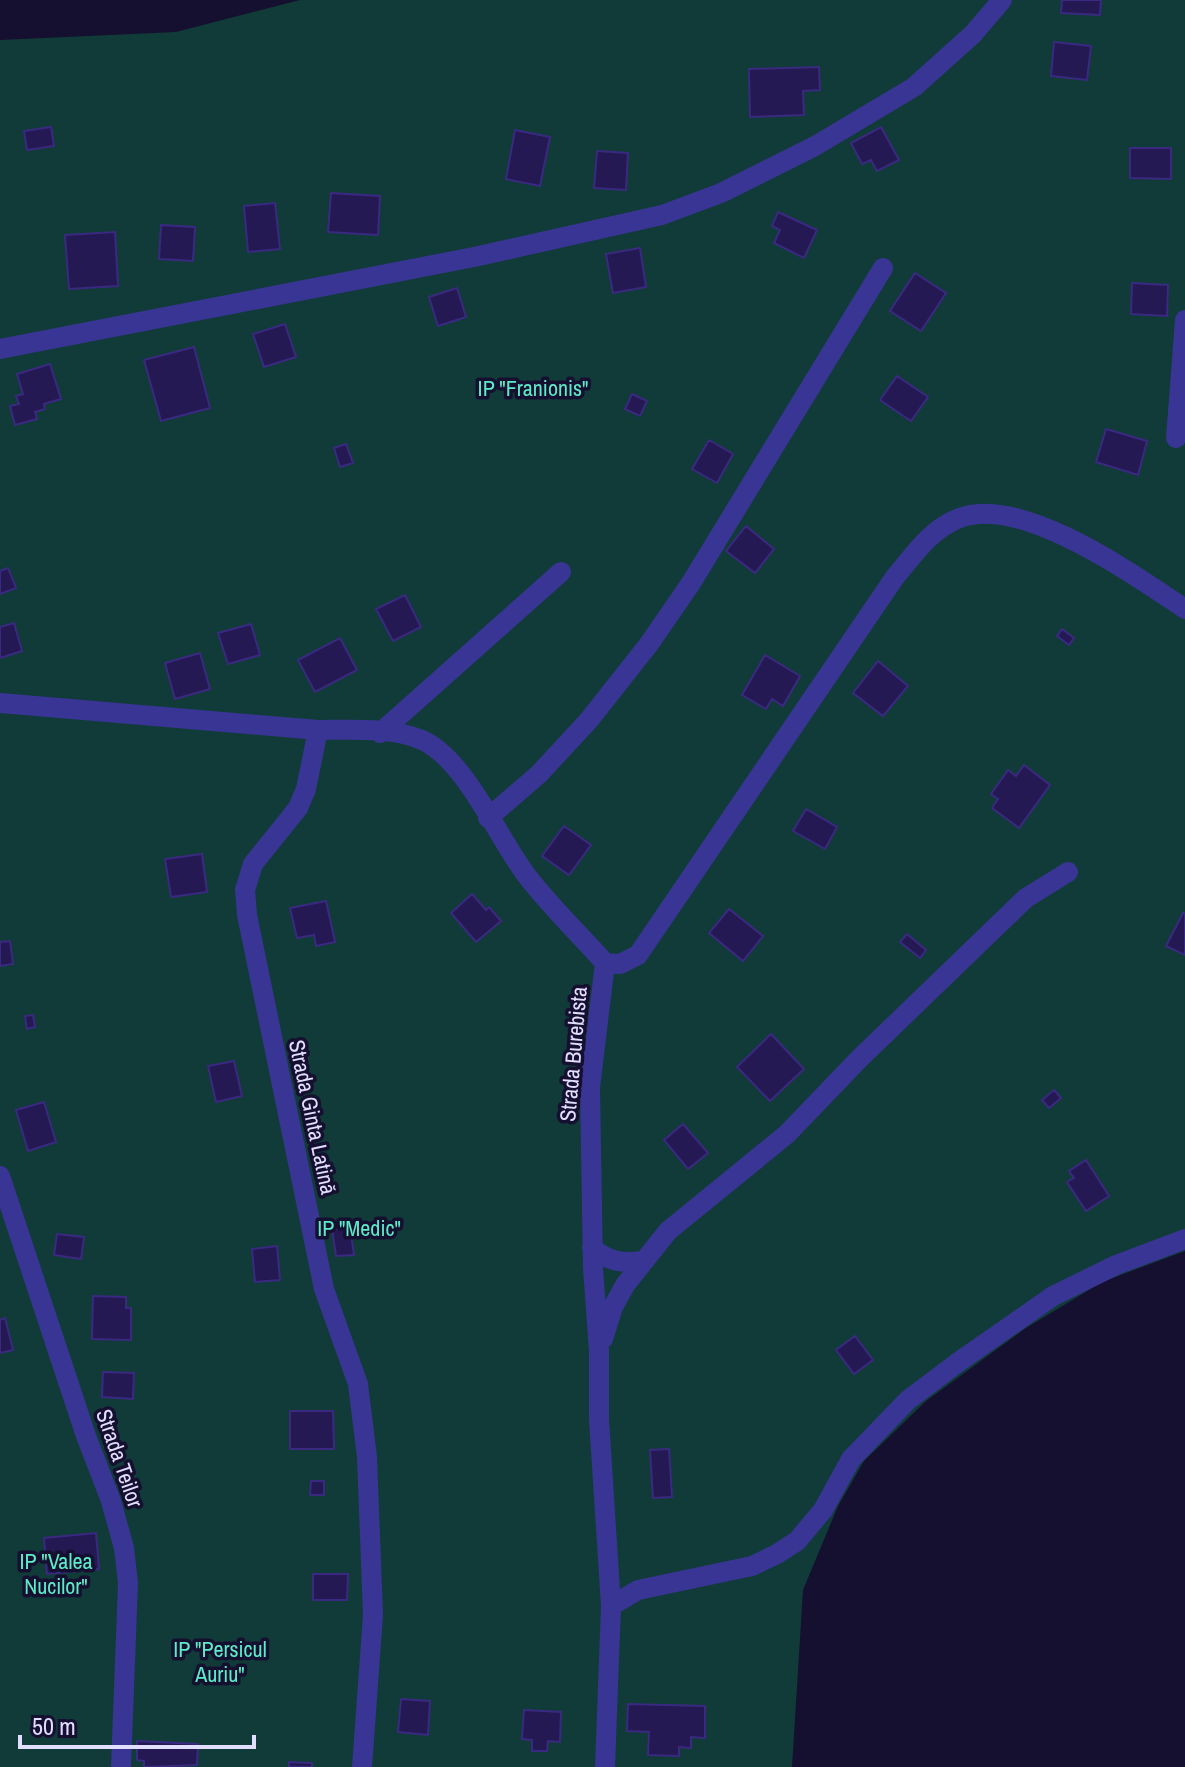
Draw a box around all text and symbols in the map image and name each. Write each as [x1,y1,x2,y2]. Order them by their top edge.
park label: IP "Franionis" [478,373,588,403]
street label: Strada Burebista [552,985,594,1123]
street label: Strada Ginta Latină [282,1037,344,1197]
park label: IP "Medic" [317,1213,401,1243]
street label: Strada Teilor [89,1405,151,1511]
park label: IP "Valea Nucilor" [20,1546,92,1601]
park label: IP "Persicul Auriu" [173,1634,267,1689]
scale bar [20,1699,254,1749]
text: 50 m [32,1710,76,1742]

